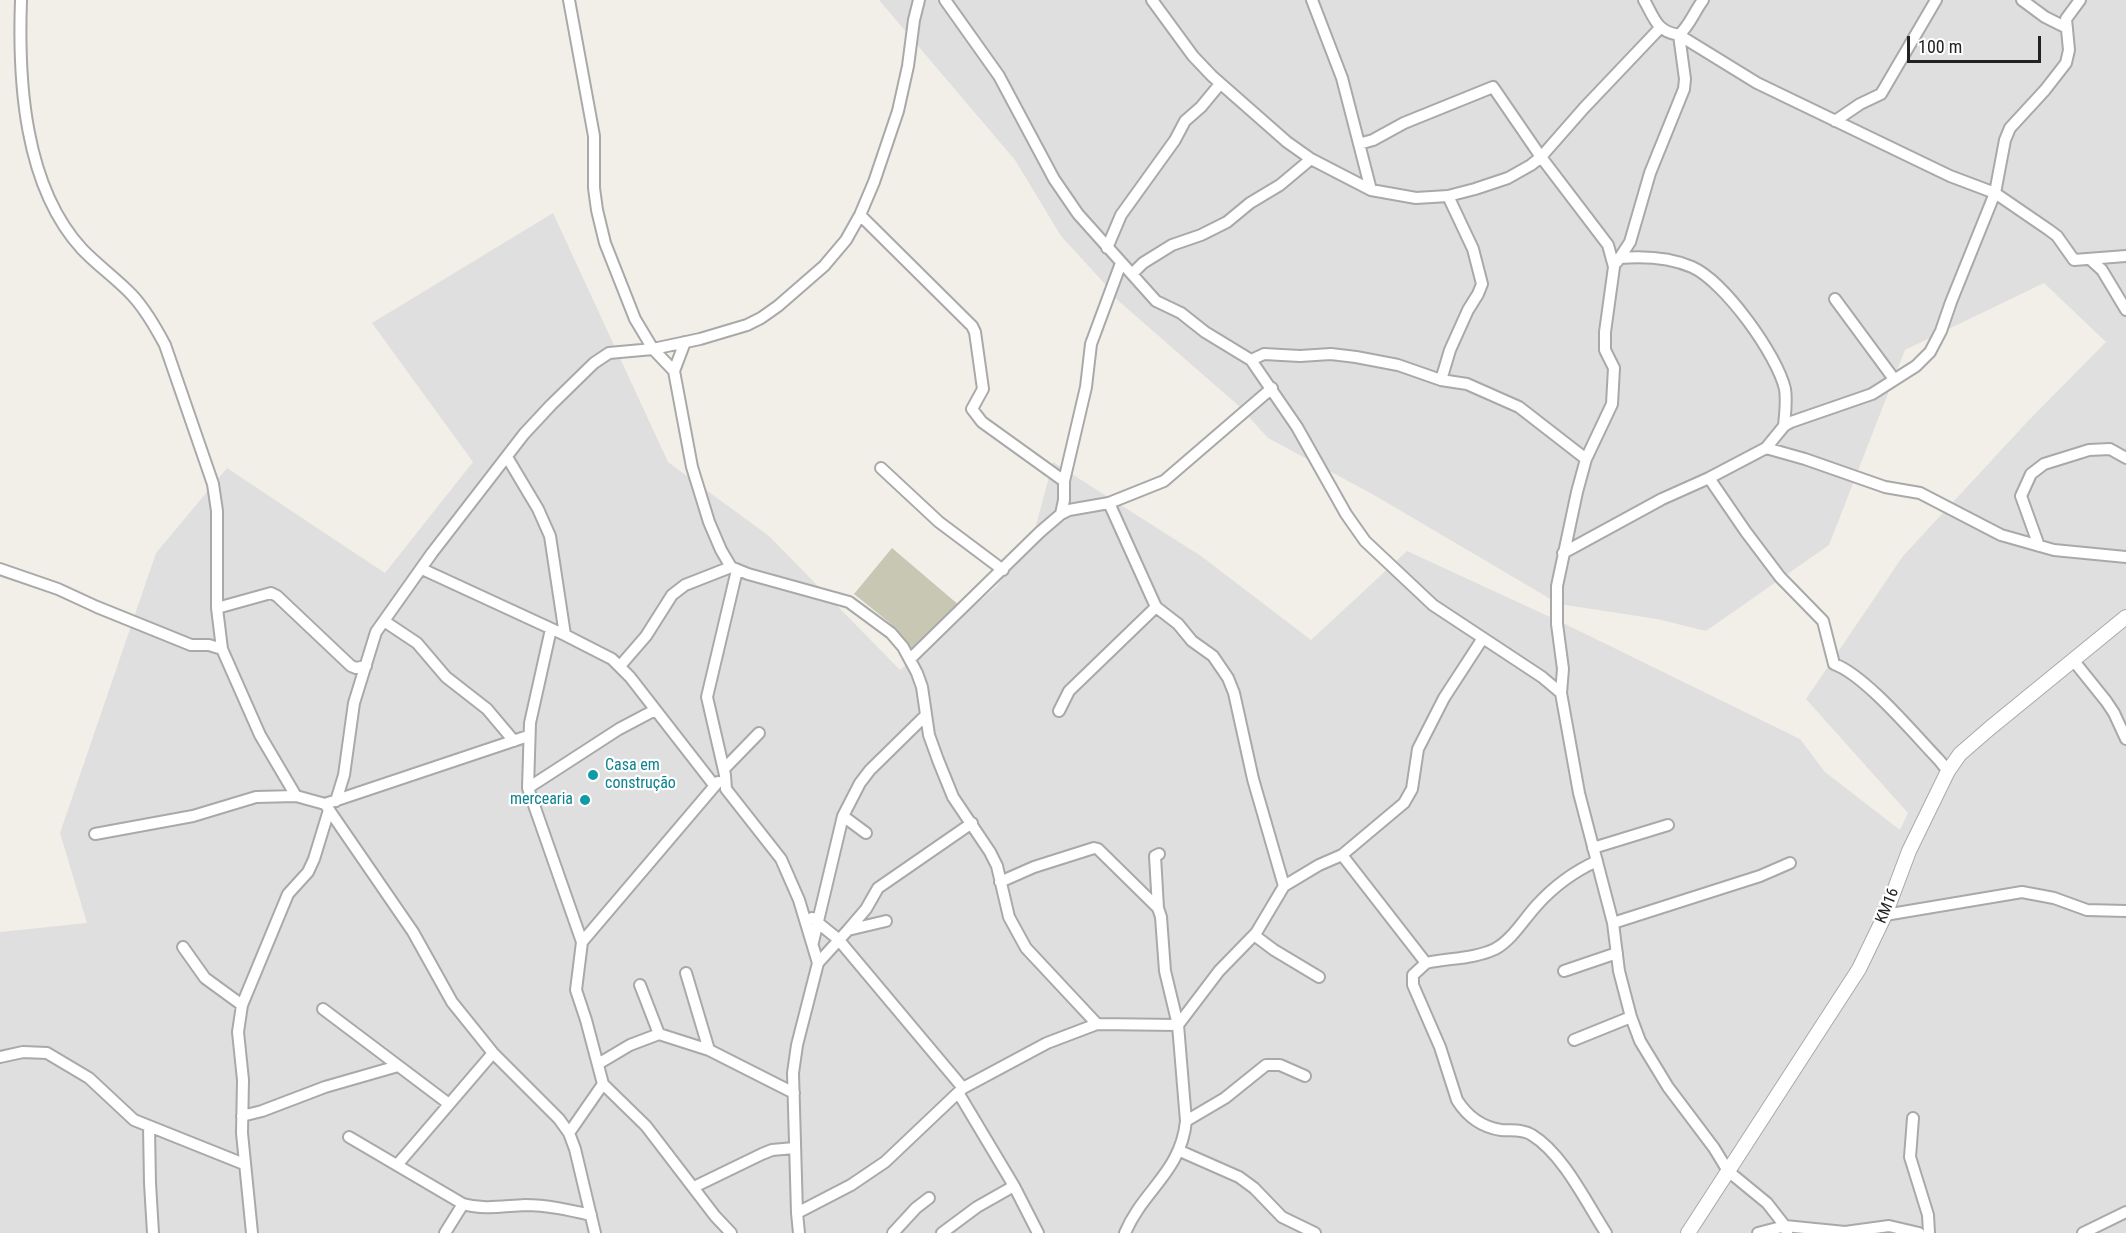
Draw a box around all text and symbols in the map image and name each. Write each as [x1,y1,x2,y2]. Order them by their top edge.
scale bar [1910,24,2044,62]
text: 100 m [1918,36,1962,57]
place label: Casa em construção [605,756,676,794]
marker: Casa em construção [586,768,600,782]
place label: mercearia [510,790,573,810]
marker: mercearia [578,793,592,807]
street label: KM16 [1872,885,1904,927]

